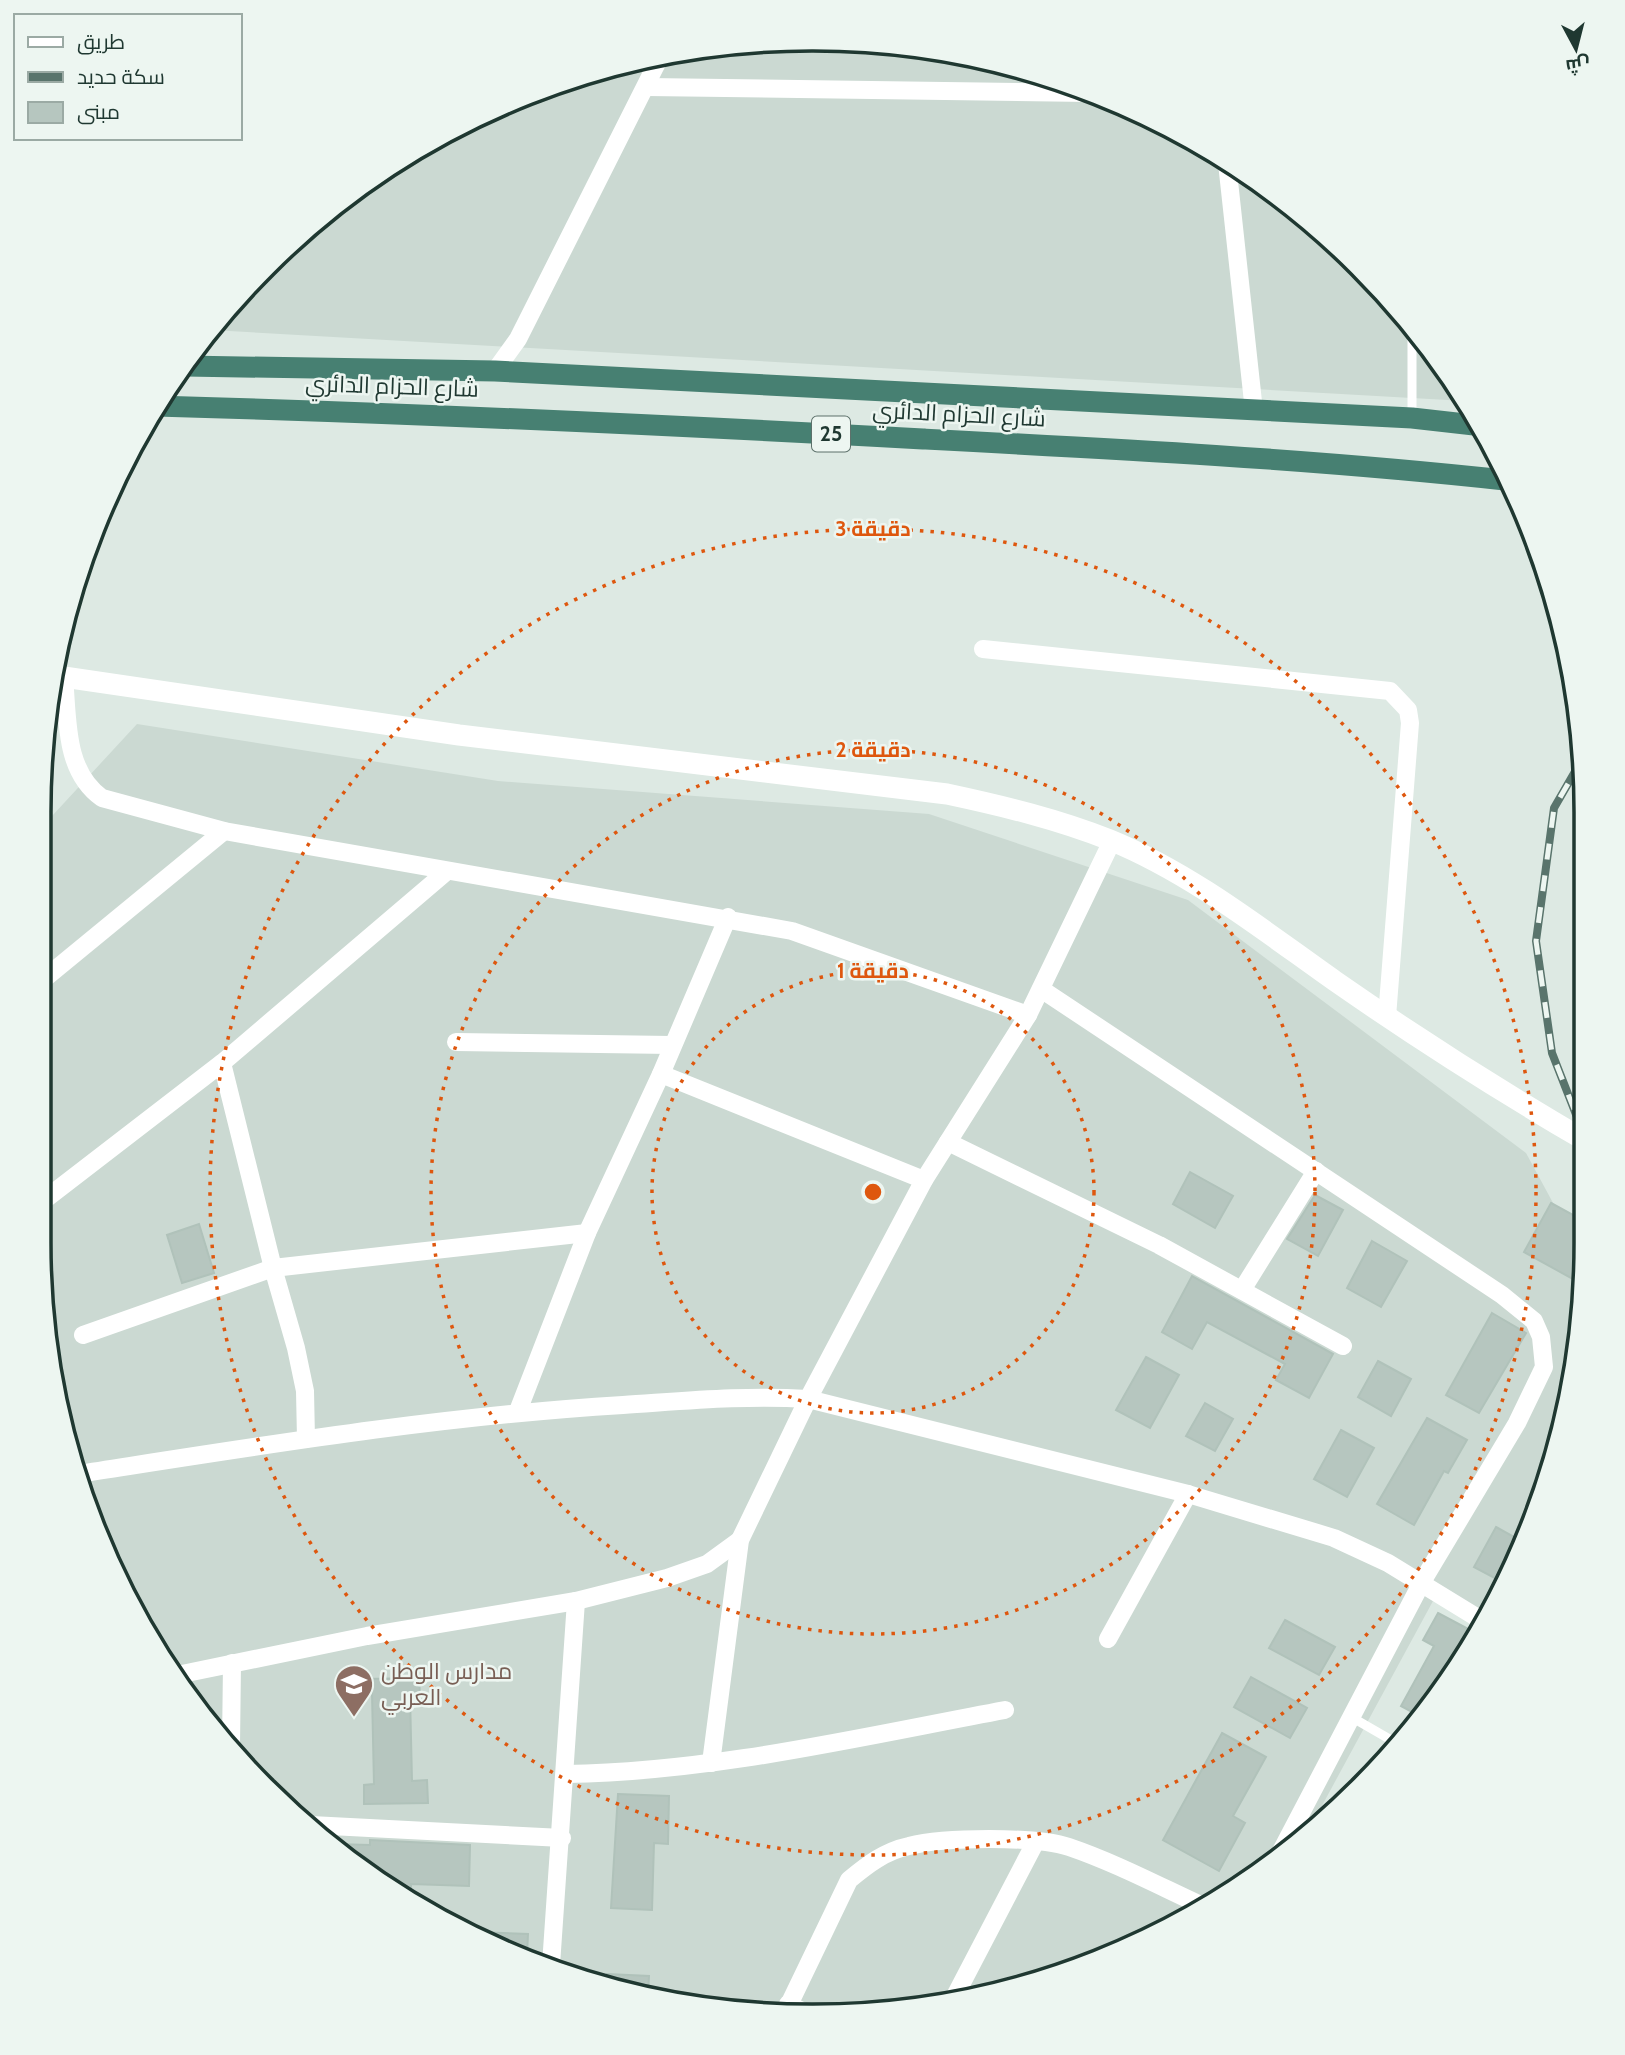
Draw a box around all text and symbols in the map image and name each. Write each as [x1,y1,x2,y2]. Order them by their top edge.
legend [14,14,242,140]
north arrow [1541,14,1611,84]
text: طريق [77,29,125,55]
text: ش [1565,52,1592,78]
text: سكة حديد [77,64,165,89]
text: مبنى [77,99,120,125]
street label: شارع الحزام الدائري [305,369,479,407]
street label: شارع الحزام الدائري [871,395,1046,437]
road number: 25 [812,416,850,452]
text: 3 دقيقة [835,516,911,541]
text: 2 دقيقة [835,737,911,762]
text: 1 دقيقة [837,958,909,983]
centre of rings [861,1180,885,1204]
place label: مدارس الوطن العربي [381,1657,512,1715]
school or university icon: مدارس الوطن العربي [333,1663,375,1718]

